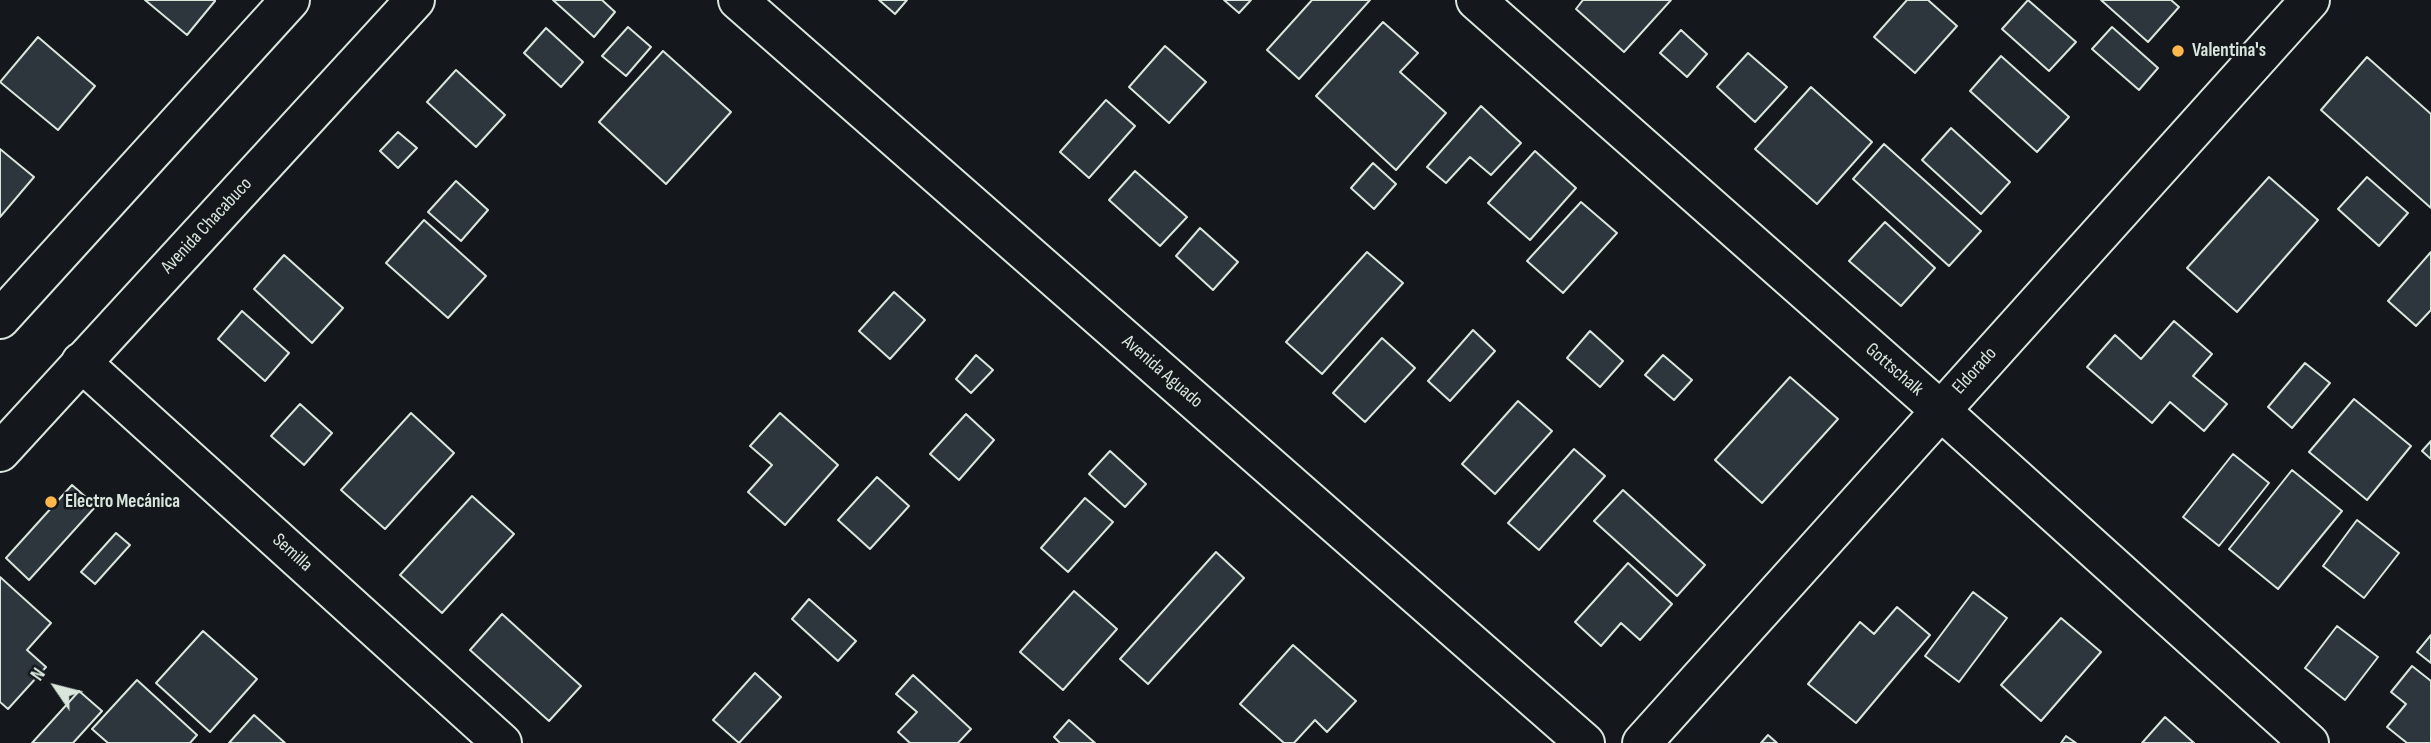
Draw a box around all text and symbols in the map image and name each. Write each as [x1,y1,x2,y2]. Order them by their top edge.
place label: Valentina's [2192,40,2266,62]
marker: Valentina's [2170,43,2186,59]
street label: Avenida Chacabuco [157,173,257,279]
street label: Avenida Aguado [1117,331,1207,413]
street label: Gottschalk [1860,339,1928,401]
street label: Eldorado [1948,343,2002,399]
place label: Electro Mecánica [65,491,180,513]
marker: Electro Mecánica [43,494,59,510]
street label: Semilla [267,529,317,577]
north arrow [21,652,91,722]
text: N [26,664,51,685]

